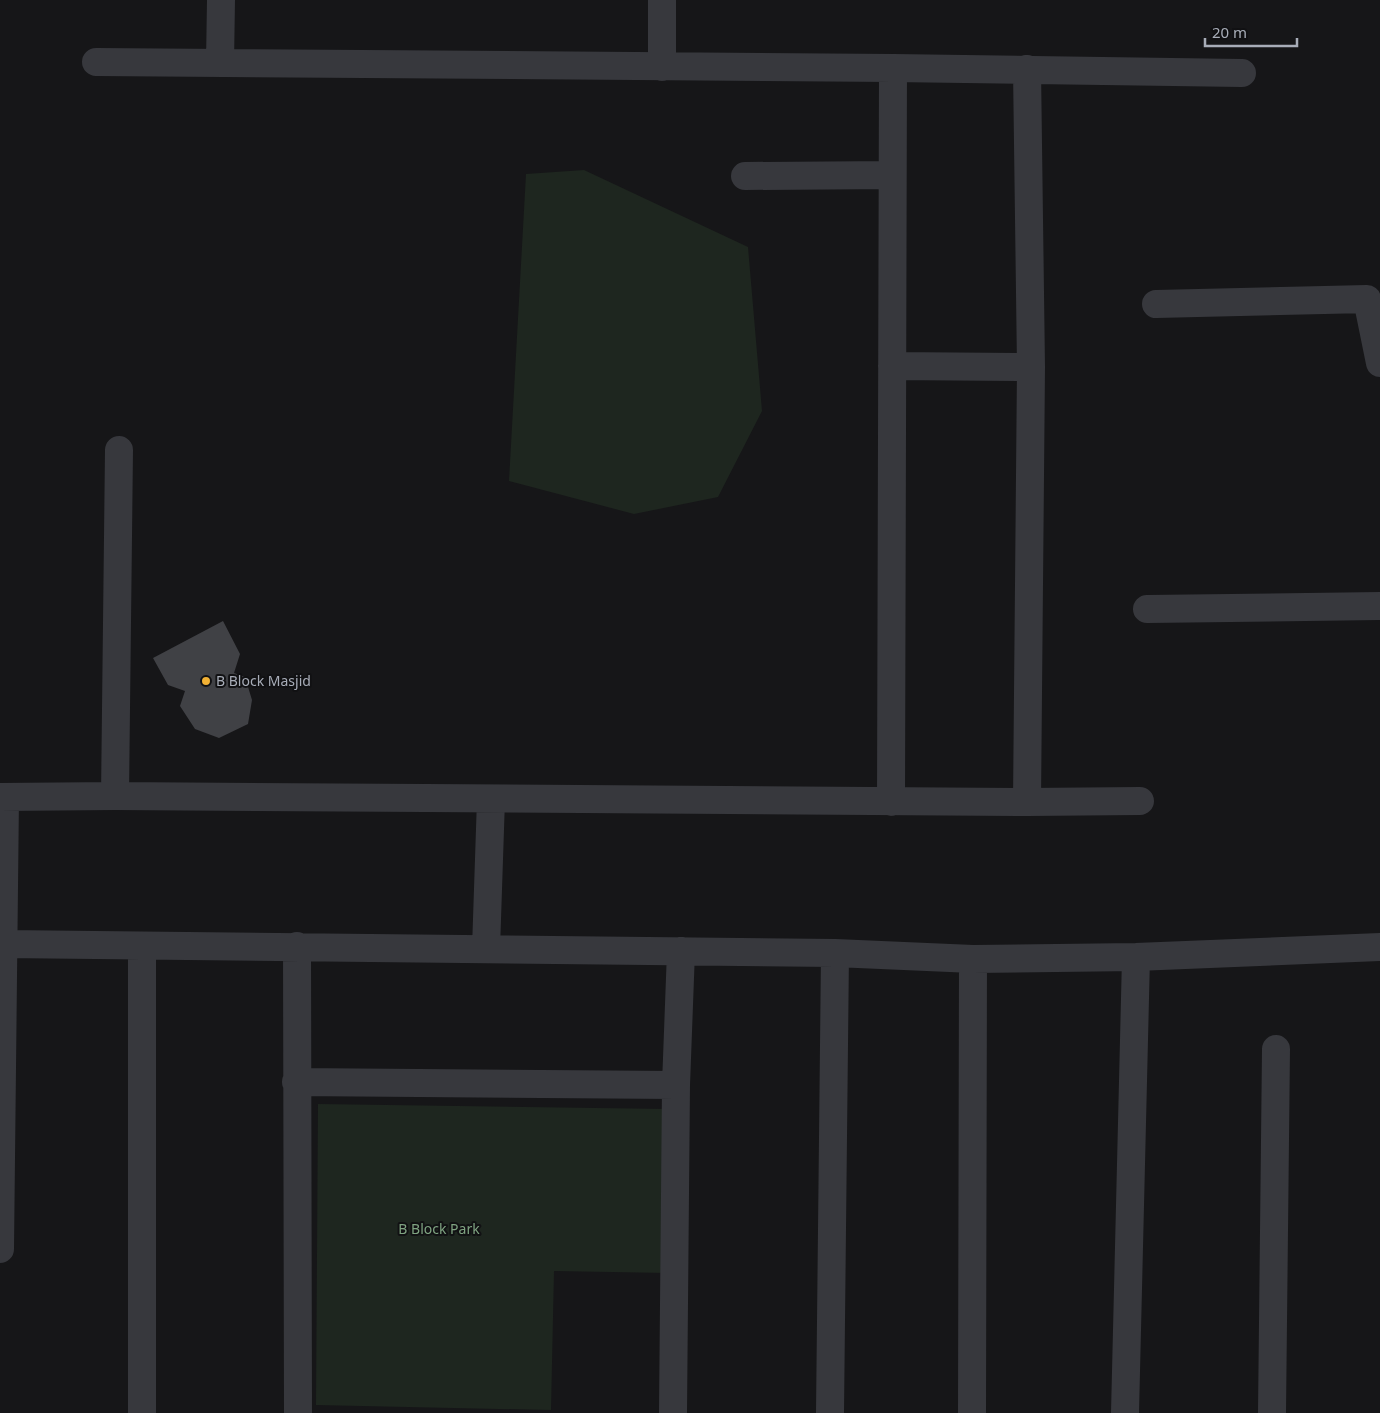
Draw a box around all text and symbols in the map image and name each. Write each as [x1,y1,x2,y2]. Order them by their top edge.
scale bar [1205,15,1298,47]
text: 20 m [1212,22,1247,42]
place label: B Block Masjid [216,671,311,690]
marker: B Block Masjid [200,675,212,687]
park label: B Block Park [398,1219,480,1238]

